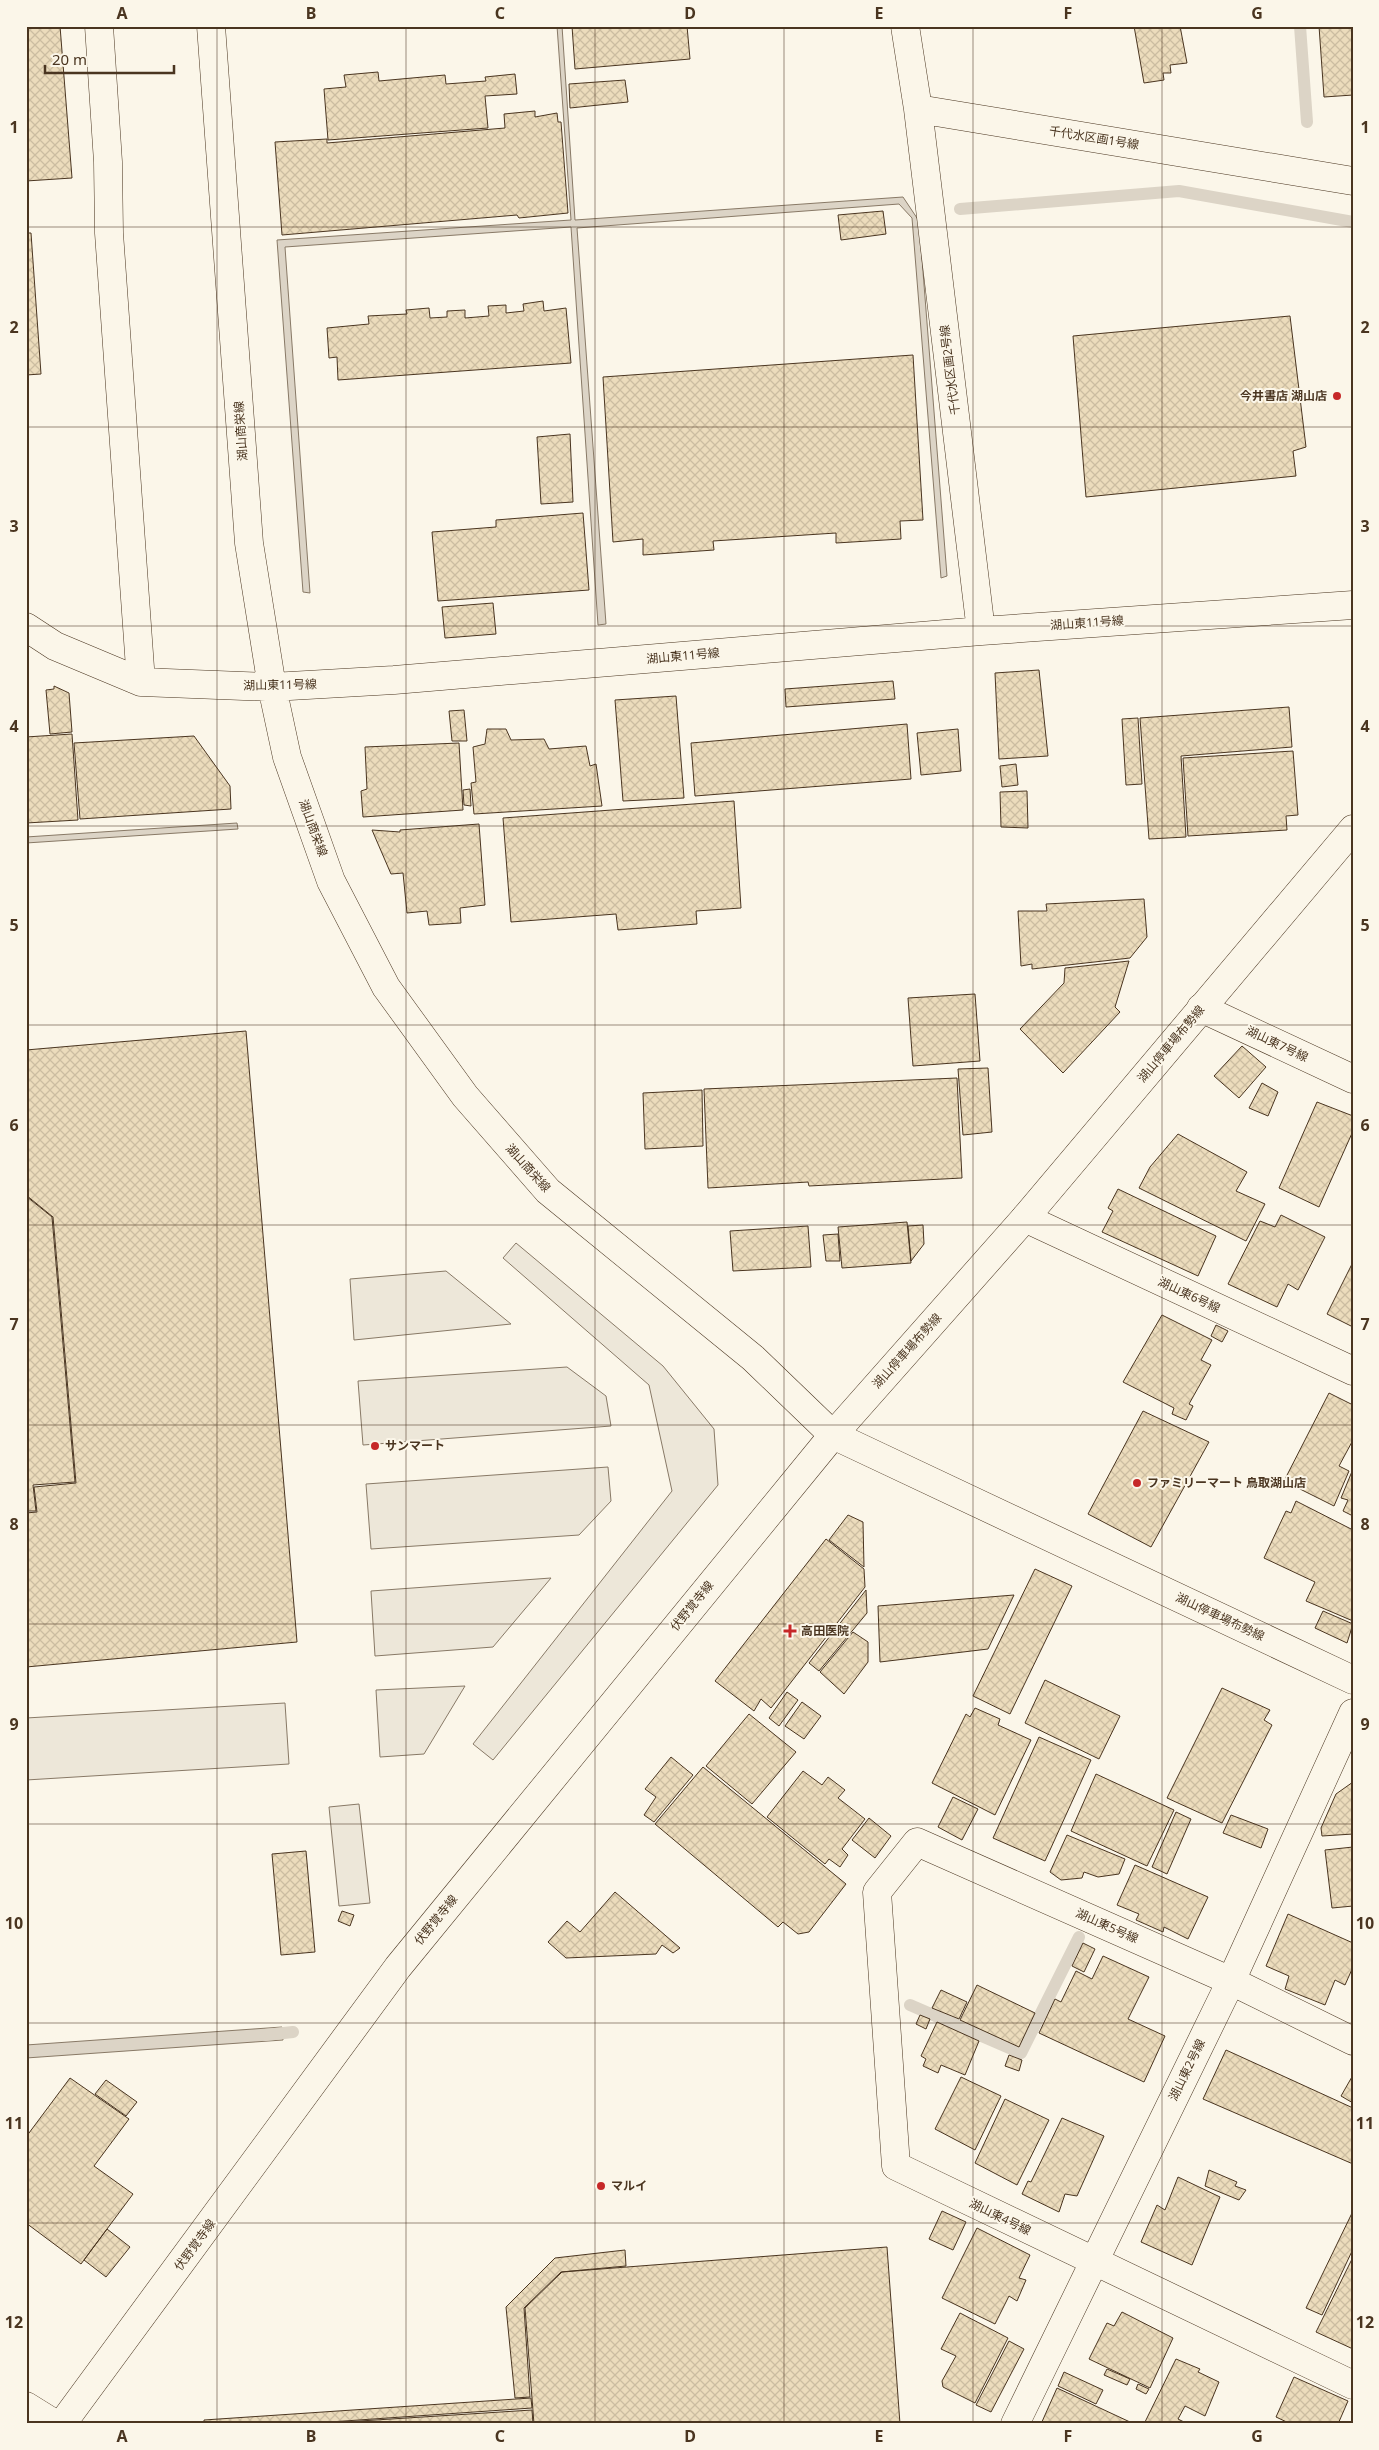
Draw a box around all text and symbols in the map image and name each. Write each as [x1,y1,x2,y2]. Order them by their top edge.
text: A [116,2,128,24]
text: B [306,2,316,24]
text: C [495,2,505,24]
text: D [684,2,696,24]
text: E [875,2,884,24]
text: F [1064,2,1072,24]
text: G [1251,2,1263,24]
scale bar [45,42,174,74]
text: 20 m [52,49,87,69]
text: 1 [9,116,19,138]
text: 1 [1360,116,1370,138]
street label: 千代水区画1号線 [1048,122,1140,153]
text: 2 [9,316,19,338]
text: 2 [1360,316,1370,338]
street label: 千代水区画2号線 [936,324,963,416]
place label: 今井書店 湖山店 [1240,387,1327,404]
marker: 今井書店 湖山店 [1331,390,1343,402]
street label: 湖山商栄線 [230,401,251,462]
text: 3 [9,515,19,537]
text: 3 [1360,515,1370,537]
street label: 湖山東11号線 [1050,611,1124,634]
street label: 湖山東11号線 [645,644,720,667]
street label: 湖山東11号線 [243,675,317,694]
text: 4 [9,715,19,737]
text: 4 [1360,715,1370,737]
street label: 湖山商栄線 [295,797,332,859]
text: 5 [9,914,19,936]
text: 5 [1360,914,1370,936]
street label: 湖山停車場布勢線 [1133,1001,1208,1086]
street label: 湖山東7号線 [1243,1022,1311,1065]
text: 6 [9,1114,19,1136]
text: 6 [1360,1114,1370,1136]
street label: 湖山商栄線 [502,1140,555,1196]
street label: 湖山東6号線 [1155,1273,1223,1316]
street label: 湖山停車場布勢線 [868,1309,945,1392]
text: 7 [9,1313,19,1335]
text: 7 [1360,1313,1370,1335]
place label: サンマート [385,1437,445,1454]
marker: サンマート [369,1440,381,1452]
place label: ファミリーマート 鳥取湖山店 [1147,1474,1306,1491]
marker: ファミリーマート 鳥取湖山店 [1131,1477,1143,1489]
text: 8 [9,1513,19,1535]
text: 8 [1360,1513,1370,1535]
street label: 伏野覚寺線 [666,1577,717,1634]
street label: 湖山停車場布勢線 [1173,1589,1267,1645]
place label: 高田医院 [801,1622,849,1639]
marker: 高田医院 [783,1624,797,1638]
text: 9 [9,1713,19,1735]
text: 9 [1360,1713,1370,1735]
street label: 伏野覚寺線 [410,1891,461,1948]
street label: 湖山東5号線 [1073,1904,1141,1947]
text: 10 [5,1912,23,1934]
text: 10 [1356,1912,1374,1934]
street label: 湖山東2号線 [1164,2036,1209,2104]
text: 11 [5,2112,23,2134]
text: 11 [1356,2112,1374,2134]
place label: マルイ [611,2177,647,2194]
marker: マルイ [595,2180,607,2192]
street label: 湖山東4号線 [966,2194,1034,2239]
street label: 伏野覚寺線 [170,2215,219,2274]
text: 12 [5,2311,23,2333]
text: 12 [1356,2311,1374,2333]
text: A [116,2425,128,2447]
text: B [306,2425,316,2447]
text: C [495,2425,505,2447]
text: D [684,2425,696,2447]
text: E [875,2425,884,2447]
text: F [1064,2425,1072,2447]
text: G [1251,2425,1263,2447]

